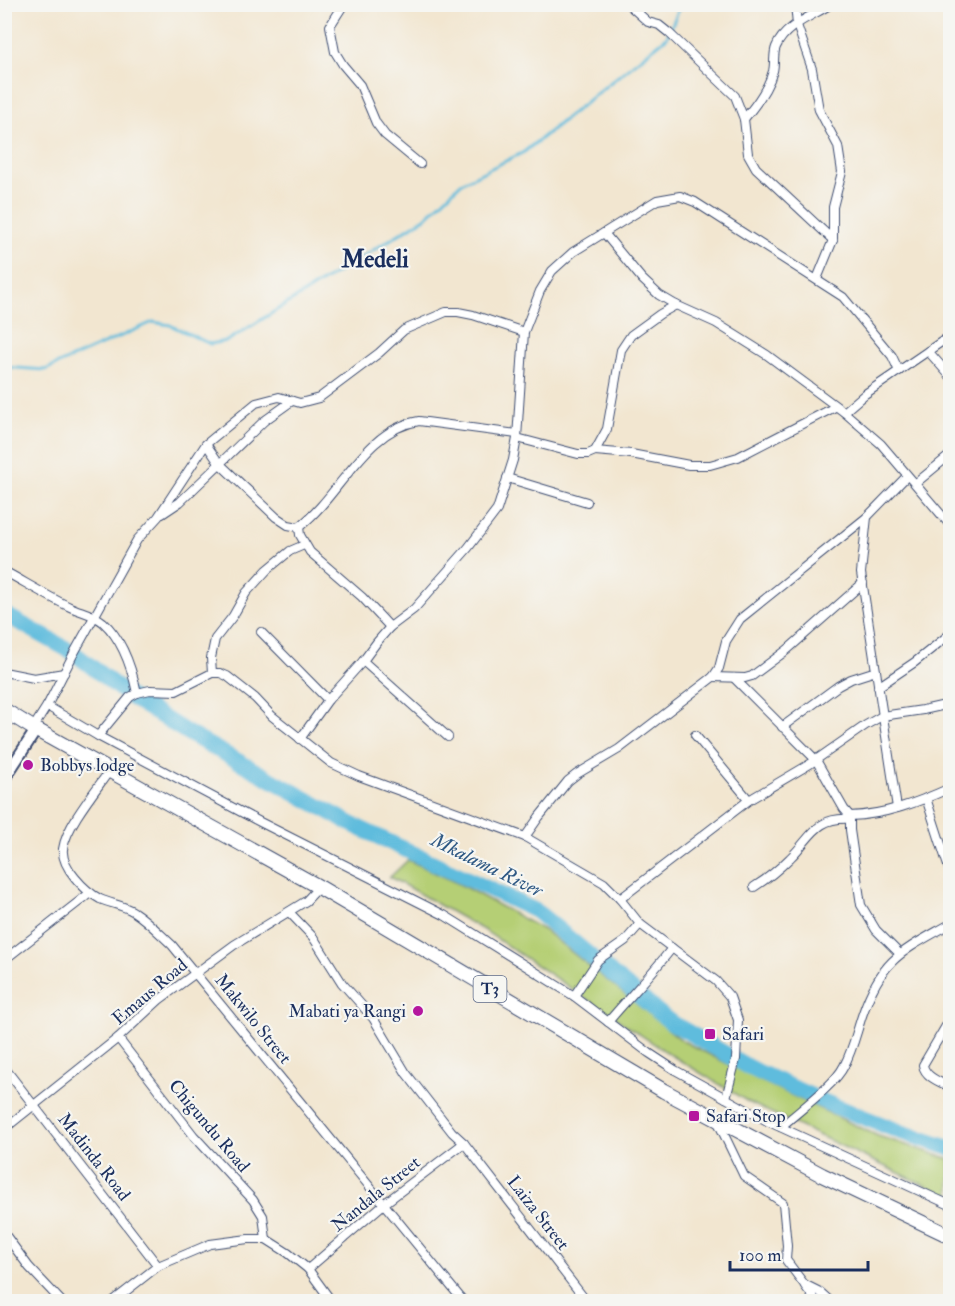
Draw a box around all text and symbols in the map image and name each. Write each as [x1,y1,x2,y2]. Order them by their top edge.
district label: Medeli [340,244,409,275]
place label: Bobbys lodge [40,754,135,777]
marker: Bobbys lodge [21,758,35,772]
water label: Mkalama River [426,827,548,903]
street label: Emaus Road [108,954,192,1030]
street label: Makwilo Street [210,969,296,1069]
road number: T3 [474,976,506,1002]
place label: Mabati ya Rangi [288,1000,406,1023]
marker: Mabati ya Rangi [411,1004,425,1018]
place label: Safari [722,1023,764,1046]
marker: Safari [703,1027,717,1041]
street label: Chigundu Road [163,1075,255,1177]
place label: Safari Stop [706,1105,785,1128]
street label: Madinda Road [53,1108,136,1206]
marker: Safari Stop [687,1109,701,1123]
street label: Nandala Street [327,1151,425,1237]
street label: Laiza Street [502,1171,574,1255]
scale bar [730,1234,868,1272]
text: 100 m [739,1244,782,1267]

